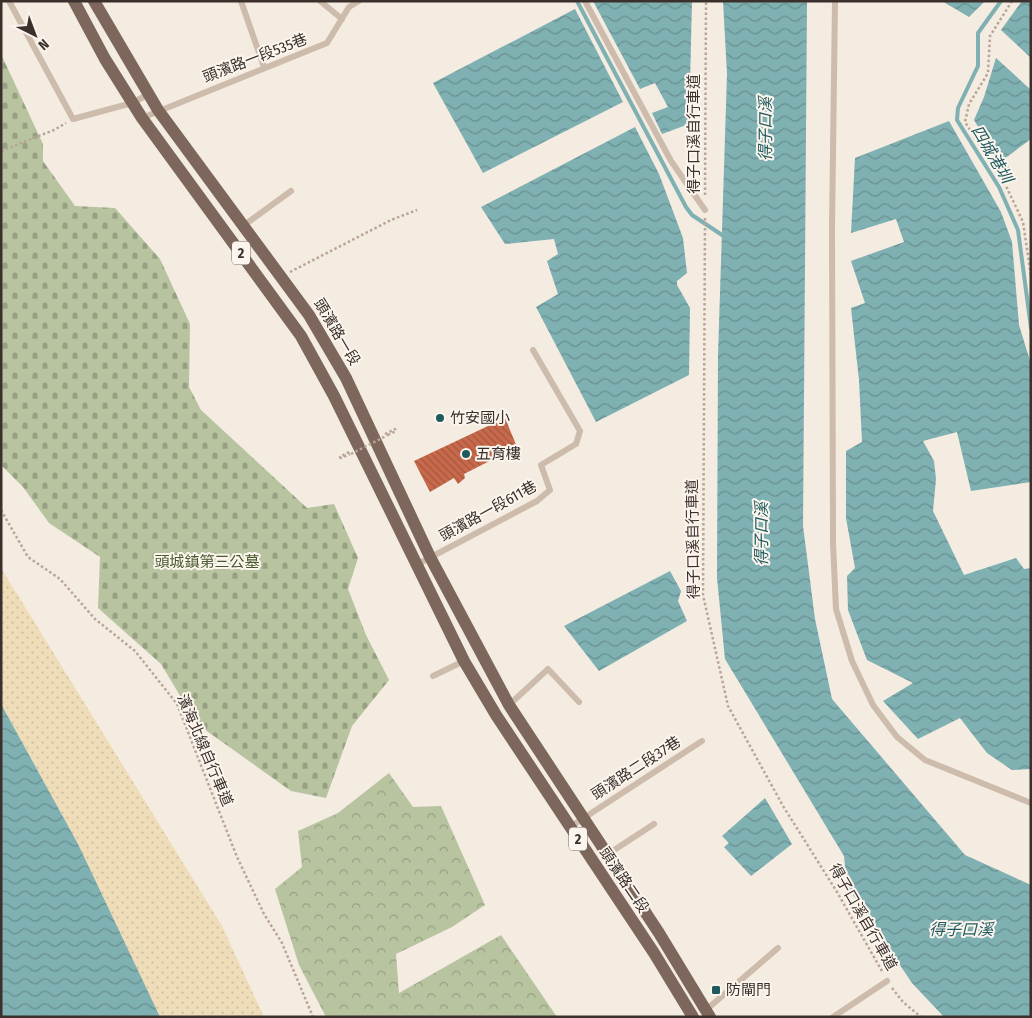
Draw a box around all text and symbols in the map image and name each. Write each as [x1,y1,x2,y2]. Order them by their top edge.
north arrow [10,10,60,60]
street label: 頭濱路一段535巷 [200,30,310,86]
text: N [35,35,52,53]
street label: 得子口溪自行車道 [685,74,703,194]
water label: 得子口溪 [756,95,775,161]
water label: 四城港圳 [967,122,1018,188]
road number: 2 [232,242,250,264]
street label: 頭濱路一段 [310,295,364,369]
place label: 竹安國小 [450,409,510,427]
marker: 竹安國小 [434,412,446,424]
place label: 五育樓 [476,445,521,463]
marker: 五育樓 [460,448,472,460]
street label: 頭濱路一段611巷 [436,477,540,545]
street label: 得子口溪自行車道 [683,479,703,599]
water label: 得子口溪 [752,500,771,566]
park label: 頭城鎮第三公墓 [154,553,260,571]
street label: 濱海北線自行車道 [173,691,237,809]
street label: 頭濱路二段37巷 [588,732,684,804]
road number: 2 [569,828,587,851]
street label: 頭濱路二段 [596,844,652,916]
street label: 得子口溪自行車道 [825,861,901,973]
water label: 得子口溪 [929,920,995,939]
place label: 防閘門 [726,981,771,999]
marker: 防閘門 [710,984,722,996]

